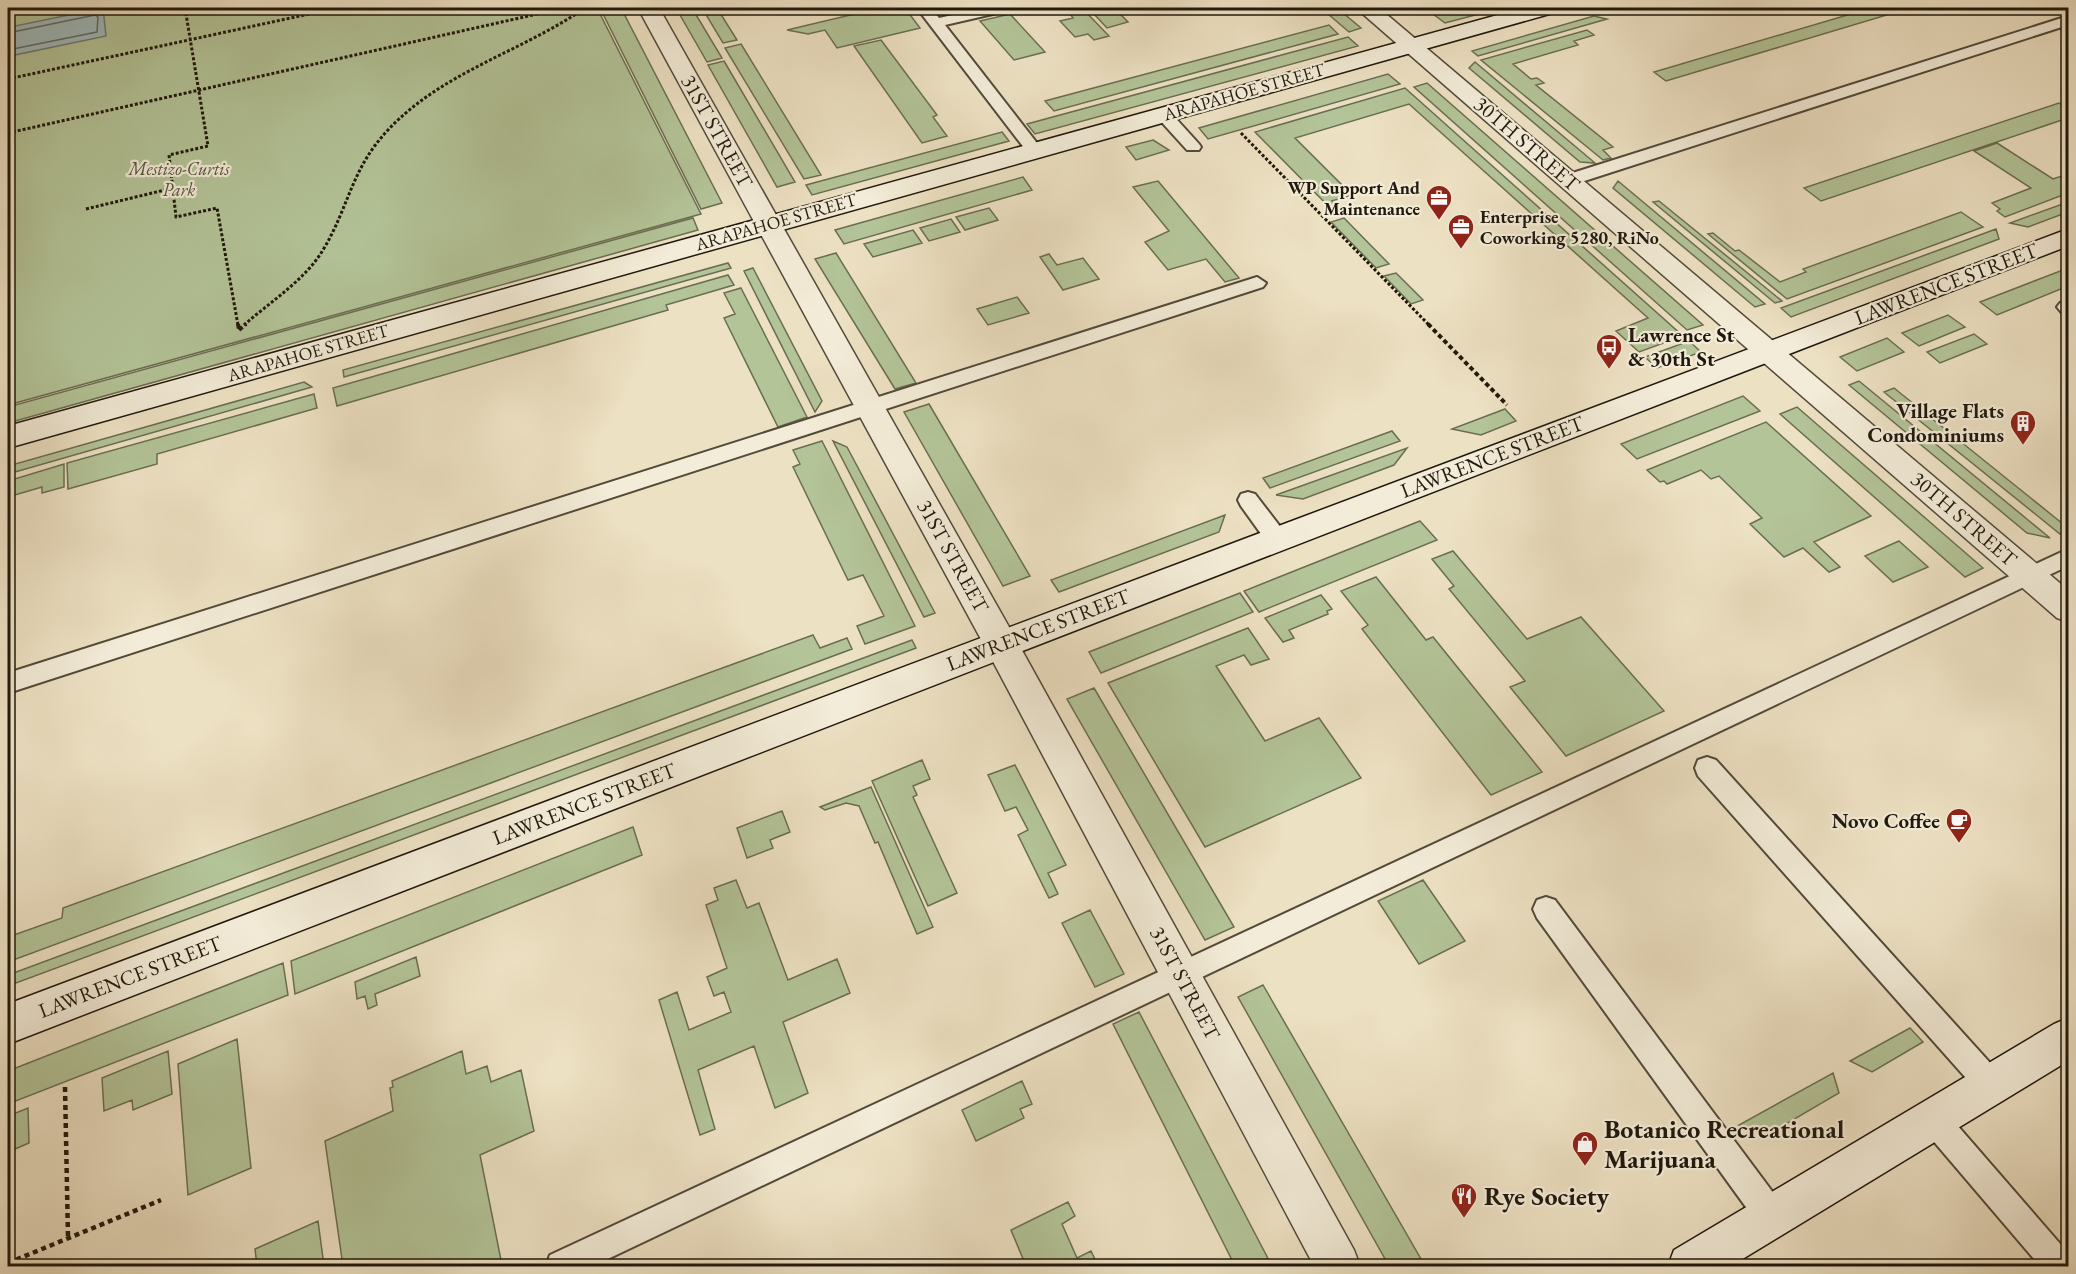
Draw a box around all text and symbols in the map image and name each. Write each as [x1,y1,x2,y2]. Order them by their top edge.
street label: ARAPAHOE STREET [1159,57,1328,126]
street label: 31ST STREET [675,70,760,193]
street label: 30TH STREET [1469,90,1587,198]
park label: Mestizo-Curtis Park [128,157,230,201]
place label: WP Support And Maintenance [1287,176,1420,220]
office icon: WP Support And Maintenance [1424,183,1454,221]
street label: ARAPAHOE STREET [691,187,860,256]
place label: Enterprise Coworking 5280, RiNo [1480,205,1659,249]
office icon: Enterprise Coworking 5280, RiNo [1446,212,1476,250]
street label: LAWRENCE STREET [1850,236,2042,331]
street label: ARAPAHOE STREET [223,318,392,387]
place label: Lawrence St & 30th St [1628,321,1735,372]
bus stop icon: Lawrence St & 30th St [1594,332,1624,370]
place label: Village Flats Condominiums [1868,397,2004,448]
building icon: Village Flats Condominiums [2008,408,2038,446]
street label: LAWRENCE STREET [1396,409,1588,504]
street label: 30TH STREET [1906,465,2024,573]
street label: 31ST STREET [911,495,996,618]
street label: LAWRENCE STREET [942,582,1134,677]
street label: LAWRENCE STREET [488,756,680,851]
cafe icon: Novo Coffee [1944,806,1974,844]
place label: Novo Coffee [1832,807,1940,834]
street label: 31ST STREET [1144,921,1227,1045]
street label: LAWRENCE STREET [34,929,226,1024]
place label: Botanico Recreational Marijuana [1604,1112,1844,1176]
shop icon: Botanico Recreational Marijuana [1570,1129,1600,1167]
place label: Rye Society [1484,1179,1610,1213]
restaurant icon: Rye Society [1449,1181,1479,1219]

